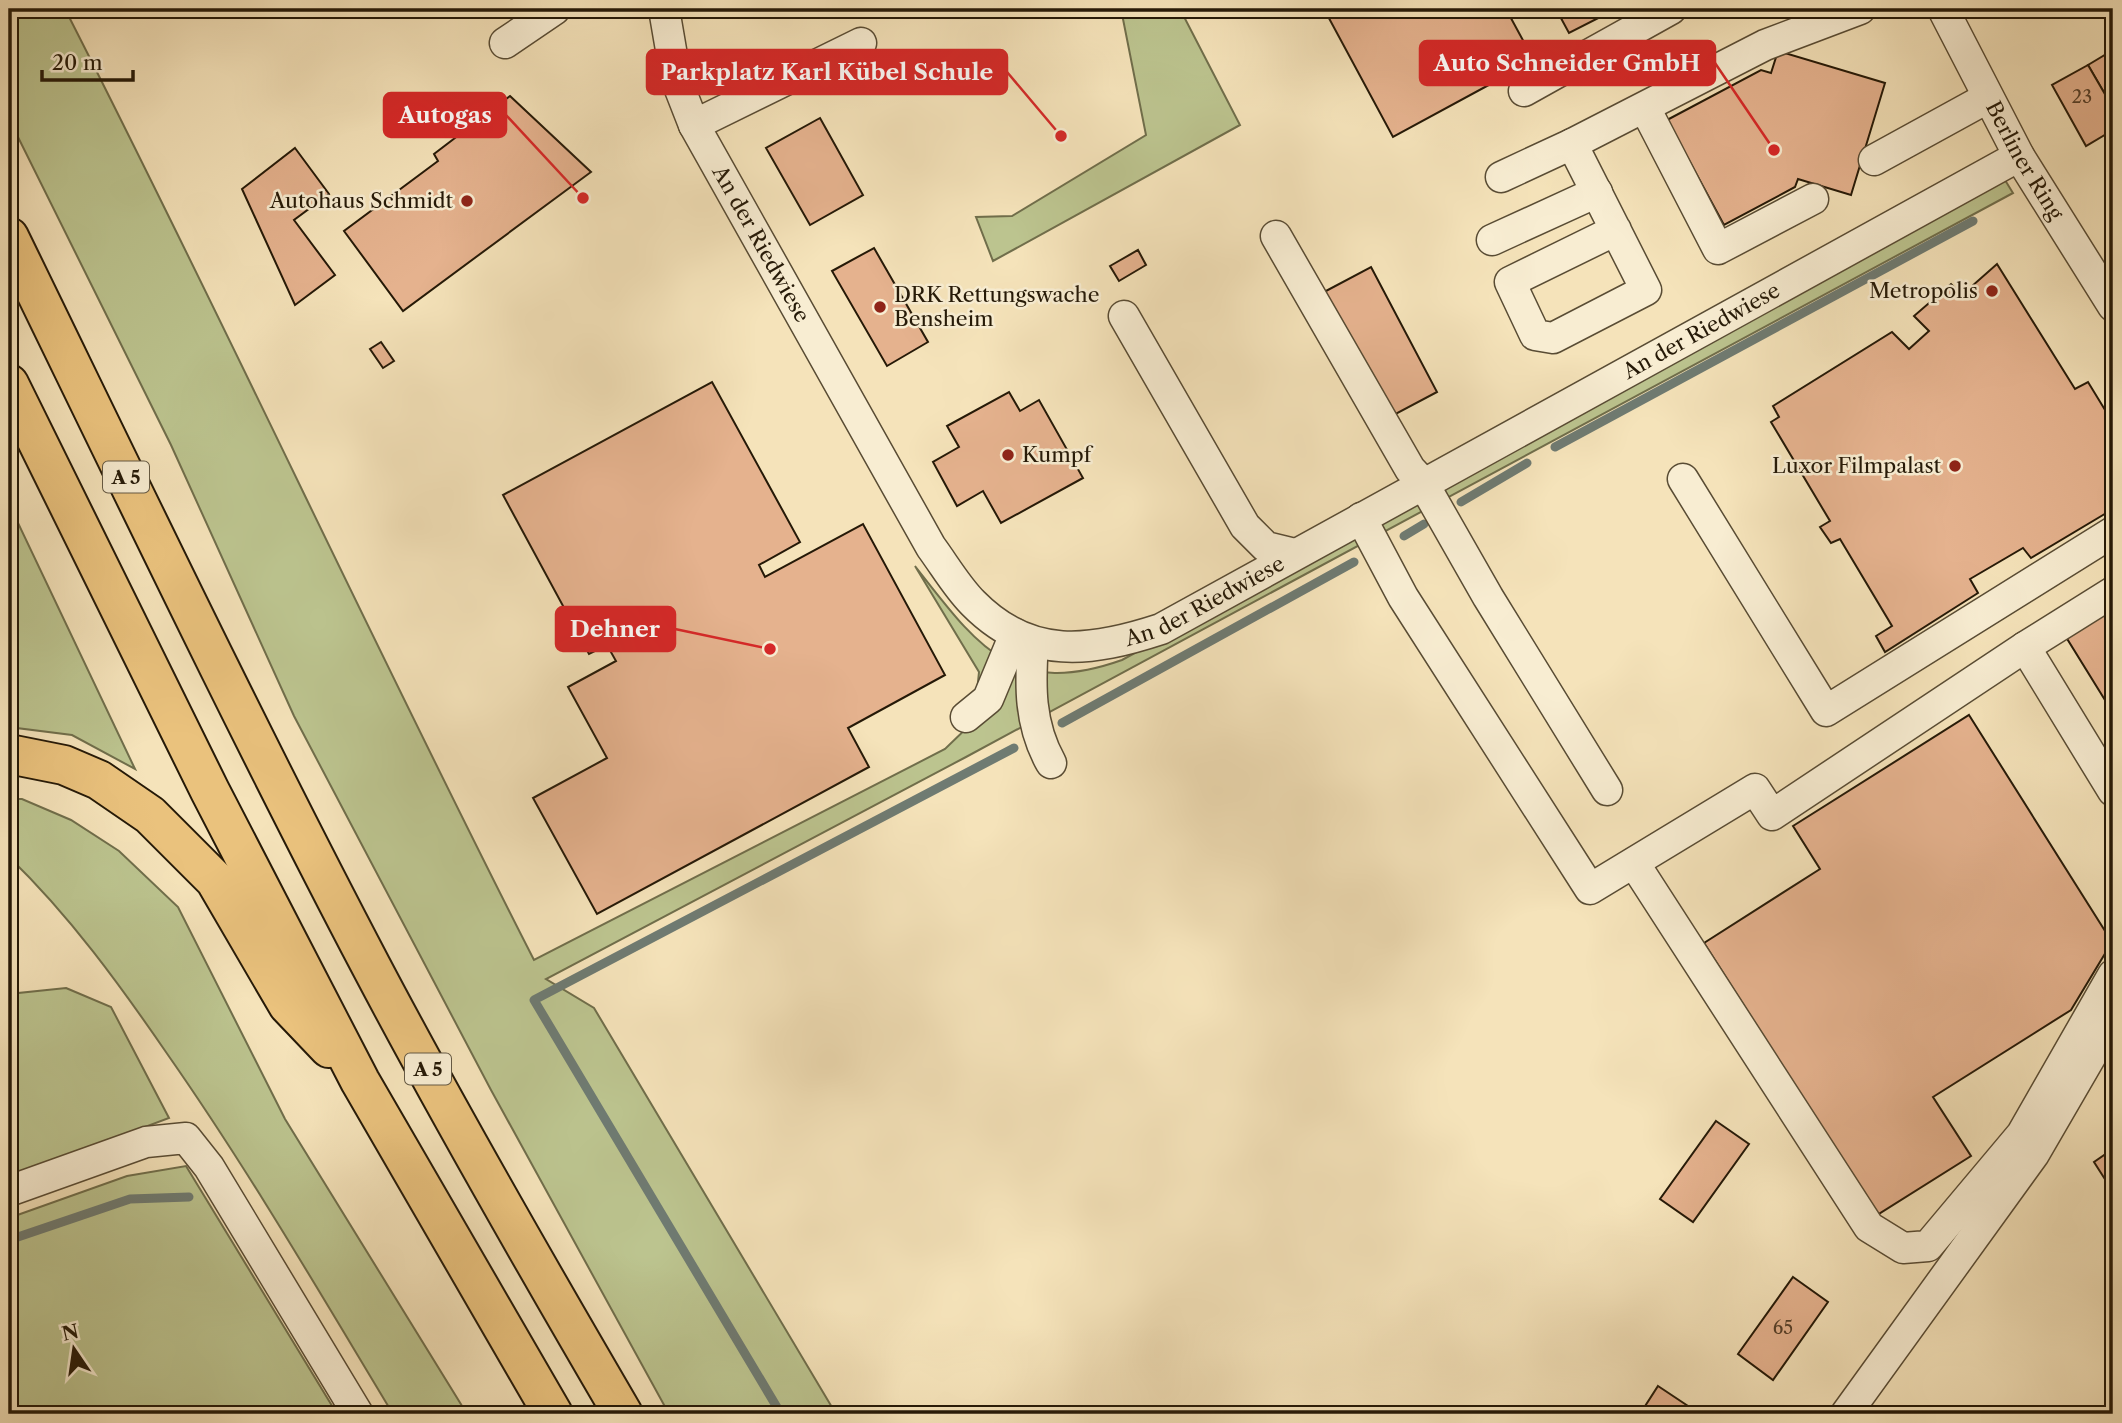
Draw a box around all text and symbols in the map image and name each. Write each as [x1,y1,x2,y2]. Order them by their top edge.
scale bar [42,38,133,82]
callout: Auto Schneider GmbH [1420,41,1715,85]
text: Auto Schneider GmbH [1433,49,1700,77]
text: 20 m [52,50,103,75]
callout: Parkplatz Karl Kübel Schule [647,50,1007,94]
text: Parkplatz Karl Kübel Schule [661,58,994,86]
house number: 23 [2072,86,2092,108]
callout: Autogas [384,93,506,137]
street label: Berliner Ring [1981,97,2069,225]
text: Autogas [397,101,492,129]
street label: An der Riedwiese [707,160,815,326]
place label: Autohaus Schmidt [269,188,454,213]
marker: Autohaus Schmidt [459,193,475,209]
street label: An der Riedwiese [1617,277,1784,384]
place label: Metropolis [1869,278,1978,303]
place label: DRK Rettungswache Bensheim [894,282,1099,331]
marker: Metropolis [1984,283,2000,299]
marker: DRK Rettungswache Bensheim [872,299,888,315]
place label: Kumpf [1022,442,1094,467]
marker: Kumpf [1000,447,1016,463]
place label: Luxor Filmpalast [1772,453,1942,478]
marker: Luxor Filmpalast [1947,458,1963,474]
road number: A 5 [103,462,149,492]
street label: An der Riedwiese [1121,551,1288,651]
callout: Dehner [556,607,675,651]
text: Dehner [570,615,661,643]
road number: A 5 [405,1054,451,1084]
north arrow [38,1314,108,1384]
house number: 65 [1773,1317,1793,1339]
text: N [60,1320,81,1346]

